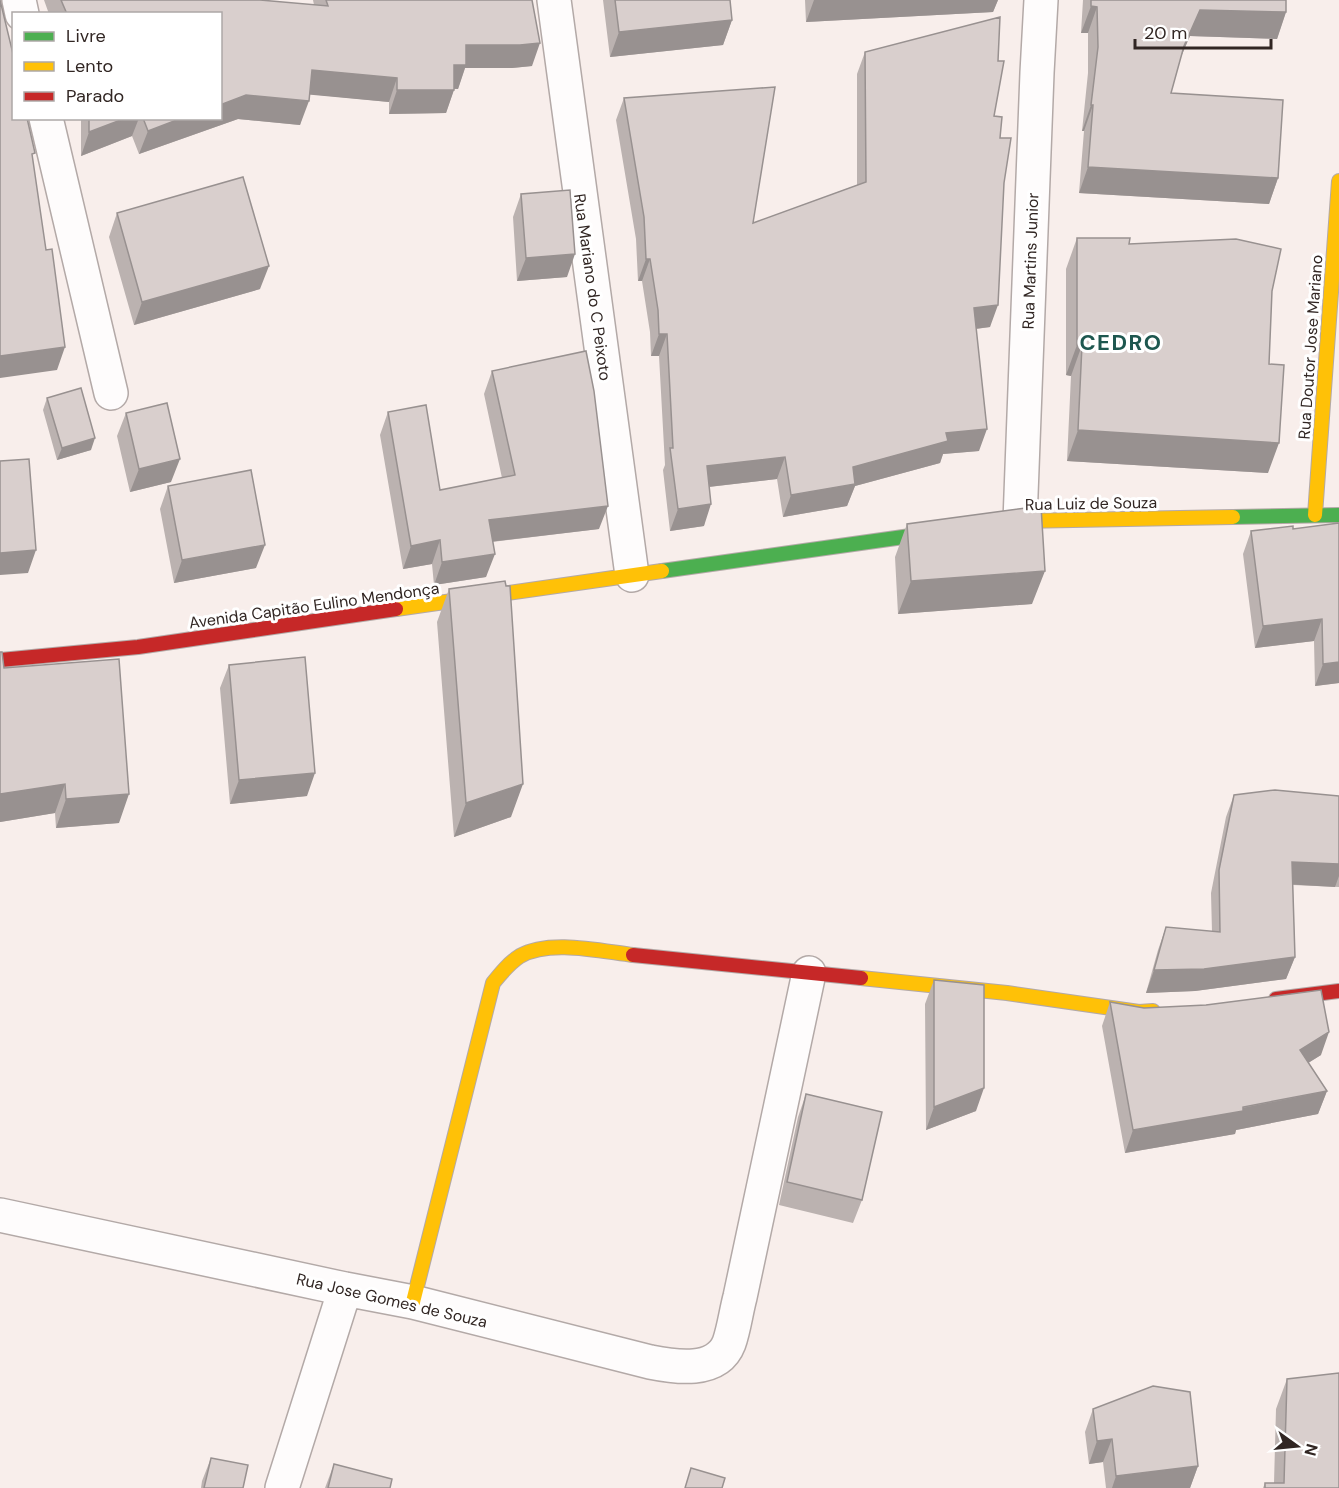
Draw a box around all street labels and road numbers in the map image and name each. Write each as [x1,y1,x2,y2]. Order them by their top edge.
street label: Rua Mariano do C Peixoto [569,192,616,382]
street label: Rua Martins Junior [1018,192,1043,330]
street label: Rua Doutor Jose Mariano [1294,254,1327,440]
street label: Rua Luiz de Souza [1025,492,1157,515]
street label: Avenida Capitão Eulino Mendonça [188,578,441,633]
street label: Rua Jose Gomes de Souza [294,1268,489,1333]

